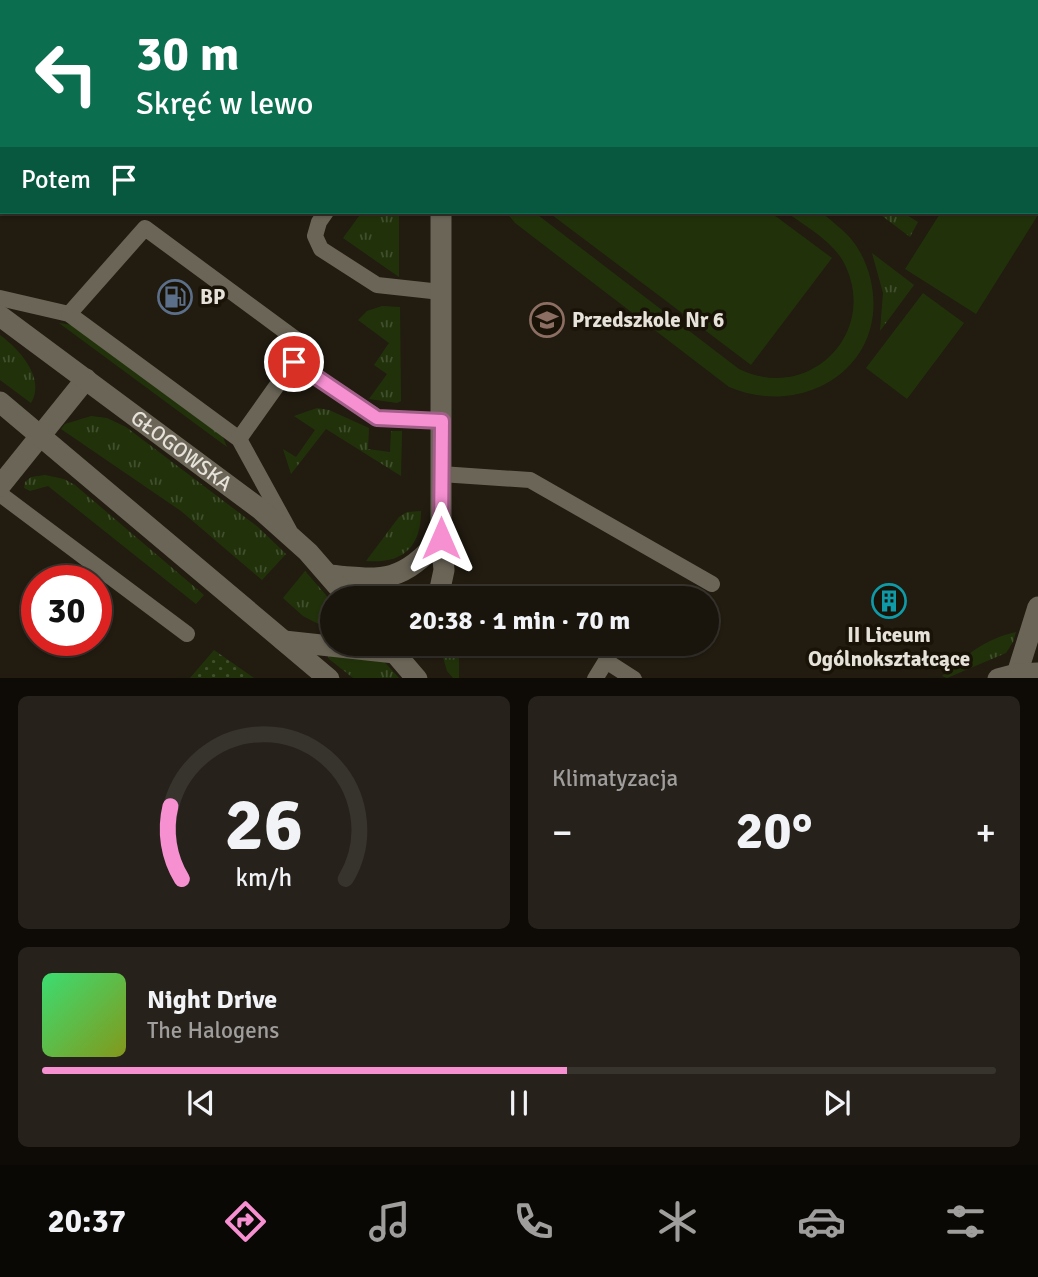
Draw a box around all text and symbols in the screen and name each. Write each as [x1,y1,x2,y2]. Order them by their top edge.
text: 30 m [136,24,239,84]
icon: left [21,28,112,119]
text: Skręć w lewo [136,84,313,123]
icon: arrive [105,161,143,199]
text: Potem [21,164,91,196]
fuel station icon: BP [156,278,194,316]
place label: BP [200,284,225,310]
school or university icon: Przedszkole Nr 6 [528,301,566,339]
place label: Przedszkole Nr 6 [572,307,724,333]
pin [264,332,324,392]
icon: arrive [275,343,313,381]
street label: GŁOGOWSKA [126,405,237,497]
position arrow [404,501,478,575]
speed limit sign: 30 [21,565,112,656]
building icon: II Liceum Ogólnokształcące [870,582,908,620]
text: 20:38 · 1 min · 70 m [409,605,630,637]
place label: II Liceum Ogólnokształcące [808,622,970,672]
text: Klimatyzacja [552,764,678,793]
text: 26 [225,781,303,870]
text: 20° [736,799,812,863]
text: − [552,809,573,856]
text: + [975,809,996,856]
text: km/h [236,861,292,892]
text: Night Drive [147,984,277,1016]
text: The Halogens [147,1016,279,1045]
icon: previous [182,1084,220,1122]
icon: pause [500,1084,538,1122]
icon: next [818,1084,856,1122]
icon: directions [221,1197,270,1246]
icon: music [365,1197,414,1246]
icon: phone [509,1197,558,1246]
icon: climate [653,1197,702,1246]
icon: car [797,1197,846,1246]
icon: filters [941,1197,990,1246]
text: 20:37 [48,1202,126,1241]

